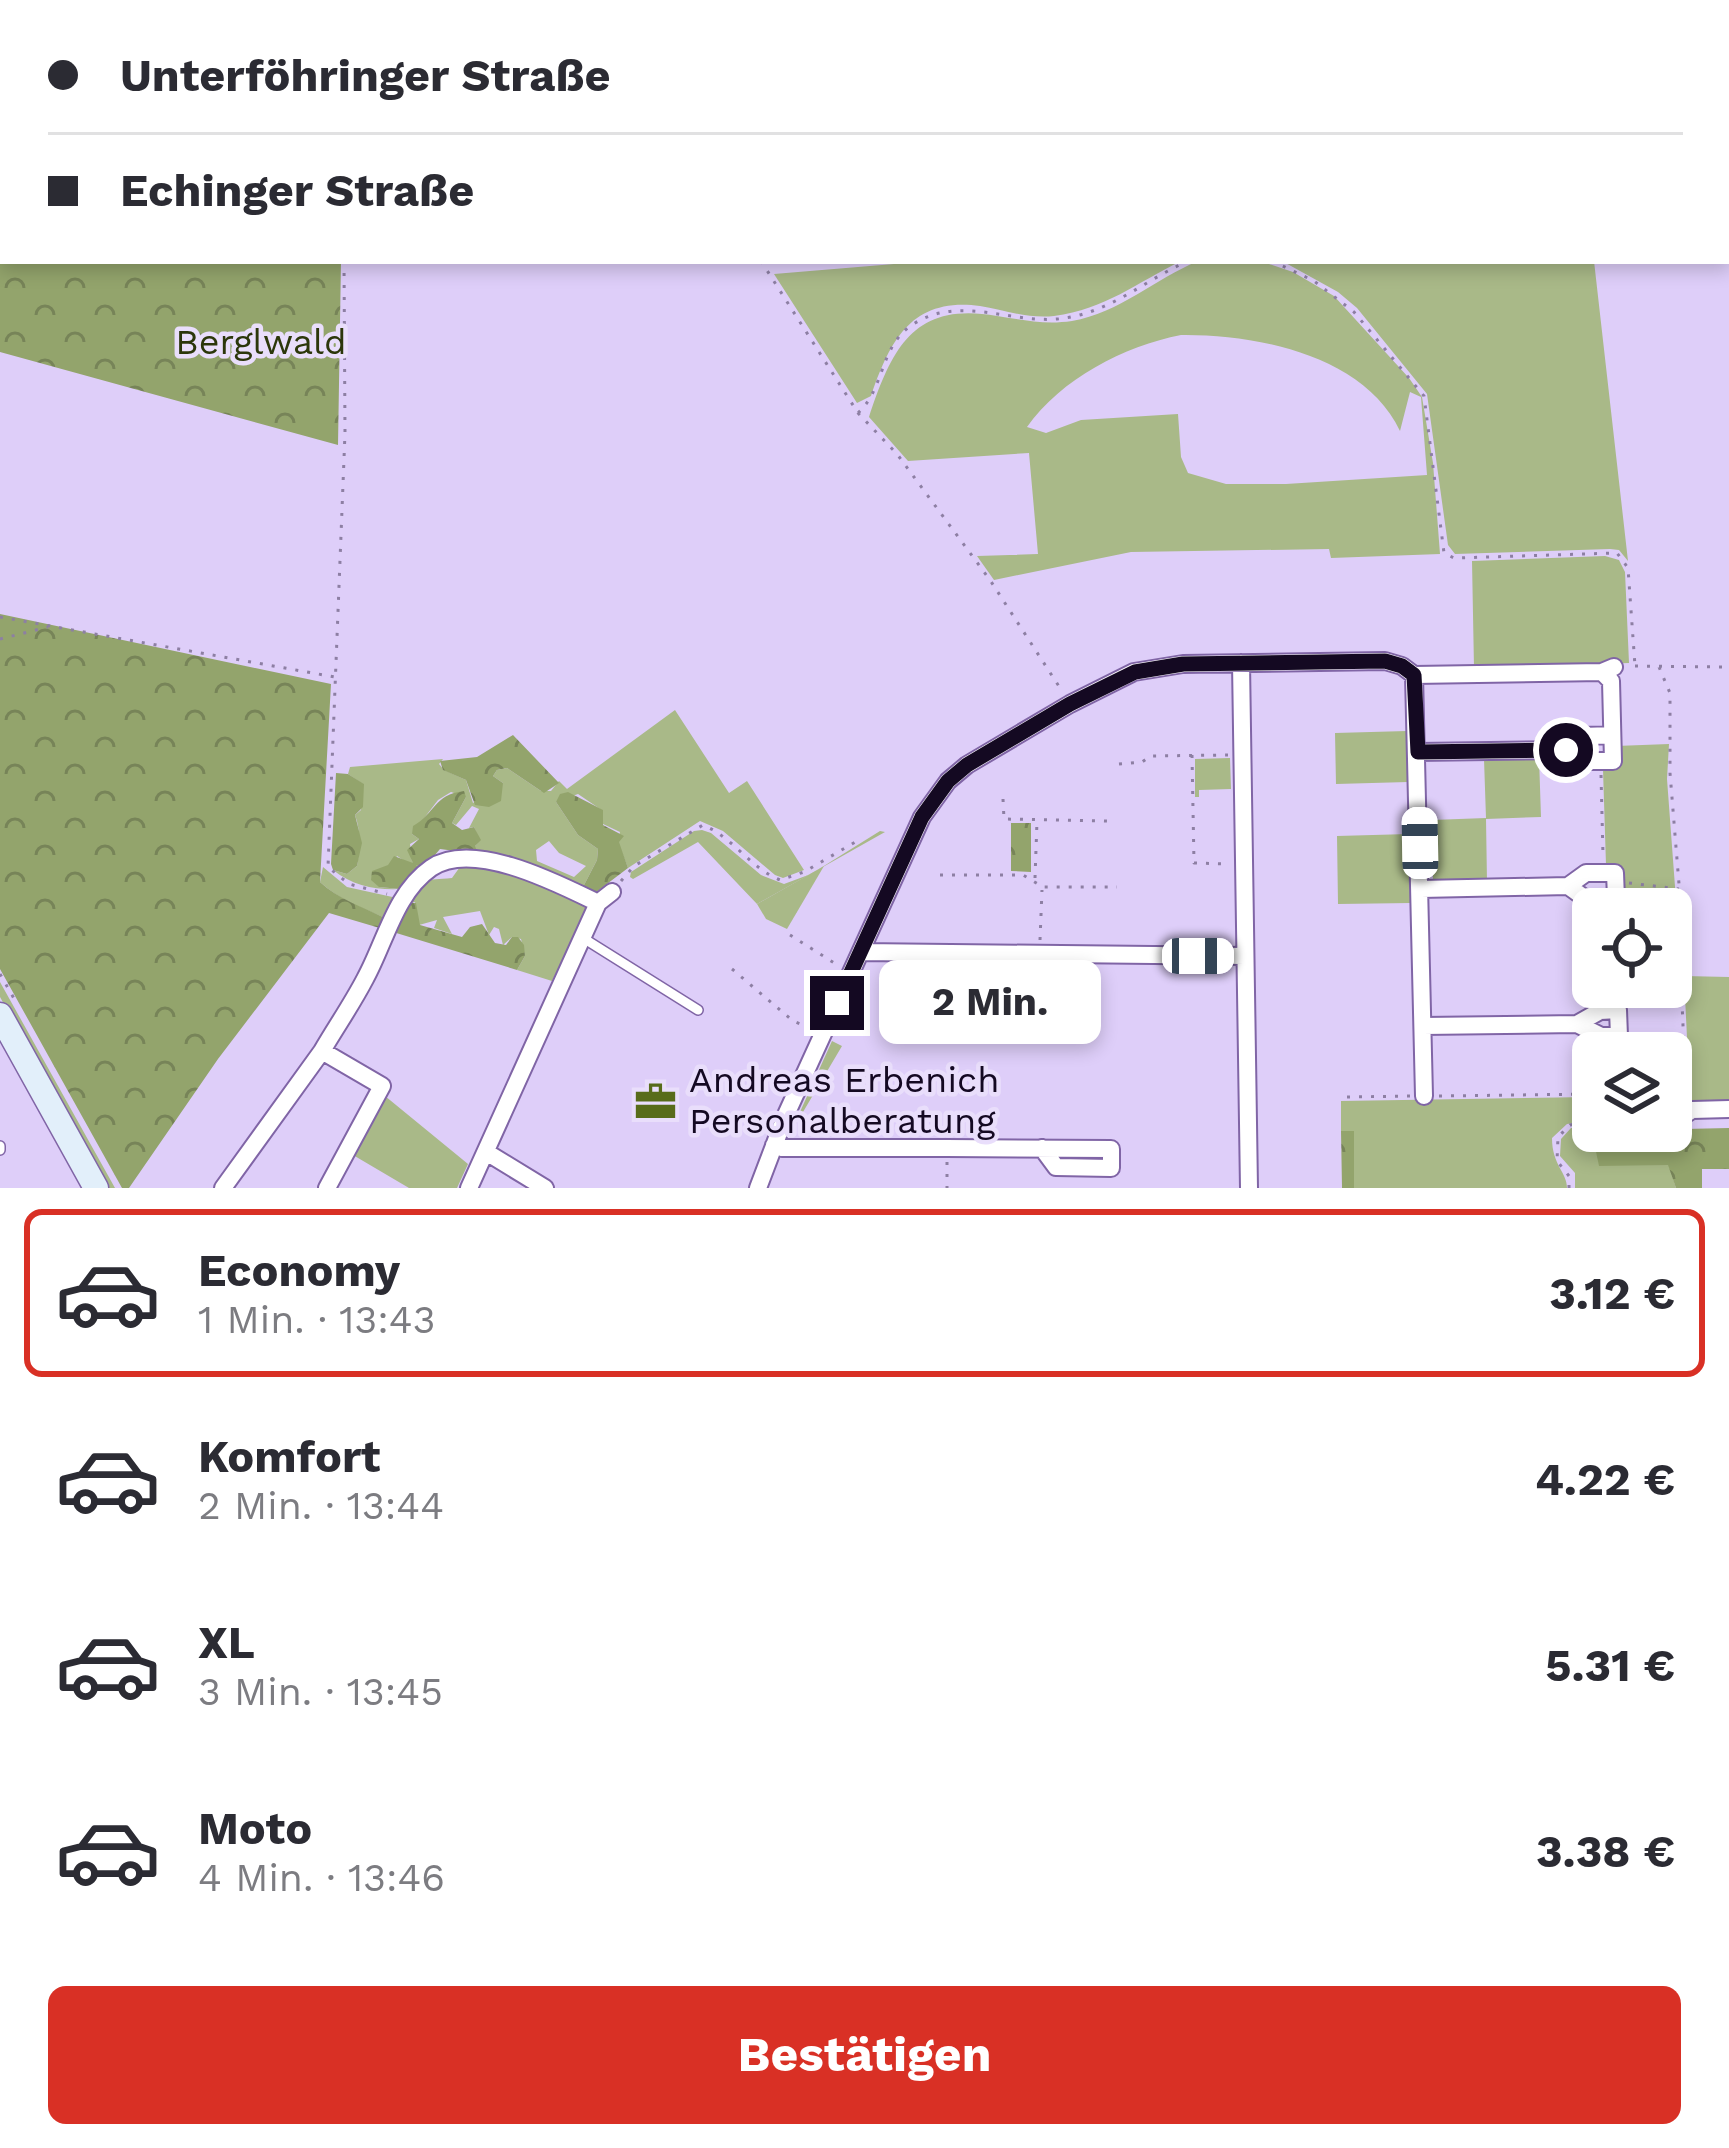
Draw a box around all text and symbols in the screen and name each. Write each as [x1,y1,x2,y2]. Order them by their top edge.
text: Unterföhringer Straße [120,49,611,102]
text: Echinger Straße [120,164,474,217]
park label: Berglwald [175,321,347,363]
route start [1539,723,1593,777]
car [1401,807,1439,879]
map controls [1572,888,1692,1152]
button: locate [1572,888,1692,1008]
car [1162,938,1234,974]
callout: 2 Min. [879,961,1101,1045]
route end [810,976,864,1030]
text: 2 Min. [932,979,1048,1024]
button: layers [1572,1032,1692,1152]
place label: Andreas Erbenich Personalberatung [689,1059,999,1142]
office icon: Andreas Erbenich Personalberatung [632,1078,678,1124]
icon: car [54,1239,162,1347]
text: Economy [198,1244,400,1297]
text: 3.12 € [1549,1267,1675,1320]
text: 1 Min. · 13:43 [198,1297,435,1342]
icon: car [54,1425,162,1533]
text: Komfort [198,1430,380,1483]
text: 4.22 € [1535,1453,1675,1506]
text: 2 Min. · 13:44 [198,1483,444,1528]
icon: car [54,1611,162,1719]
text: XL [198,1616,255,1669]
text: 5.31 € [1545,1639,1675,1692]
text: 3 Min. · 13:45 [198,1669,443,1714]
icon: car [54,1797,162,1905]
text: Moto [198,1802,312,1855]
text: 3.38 € [1536,1825,1675,1878]
text: 4 Min. · 13:46 [198,1855,445,1900]
button: Bestätigen [48,1986,1681,2124]

